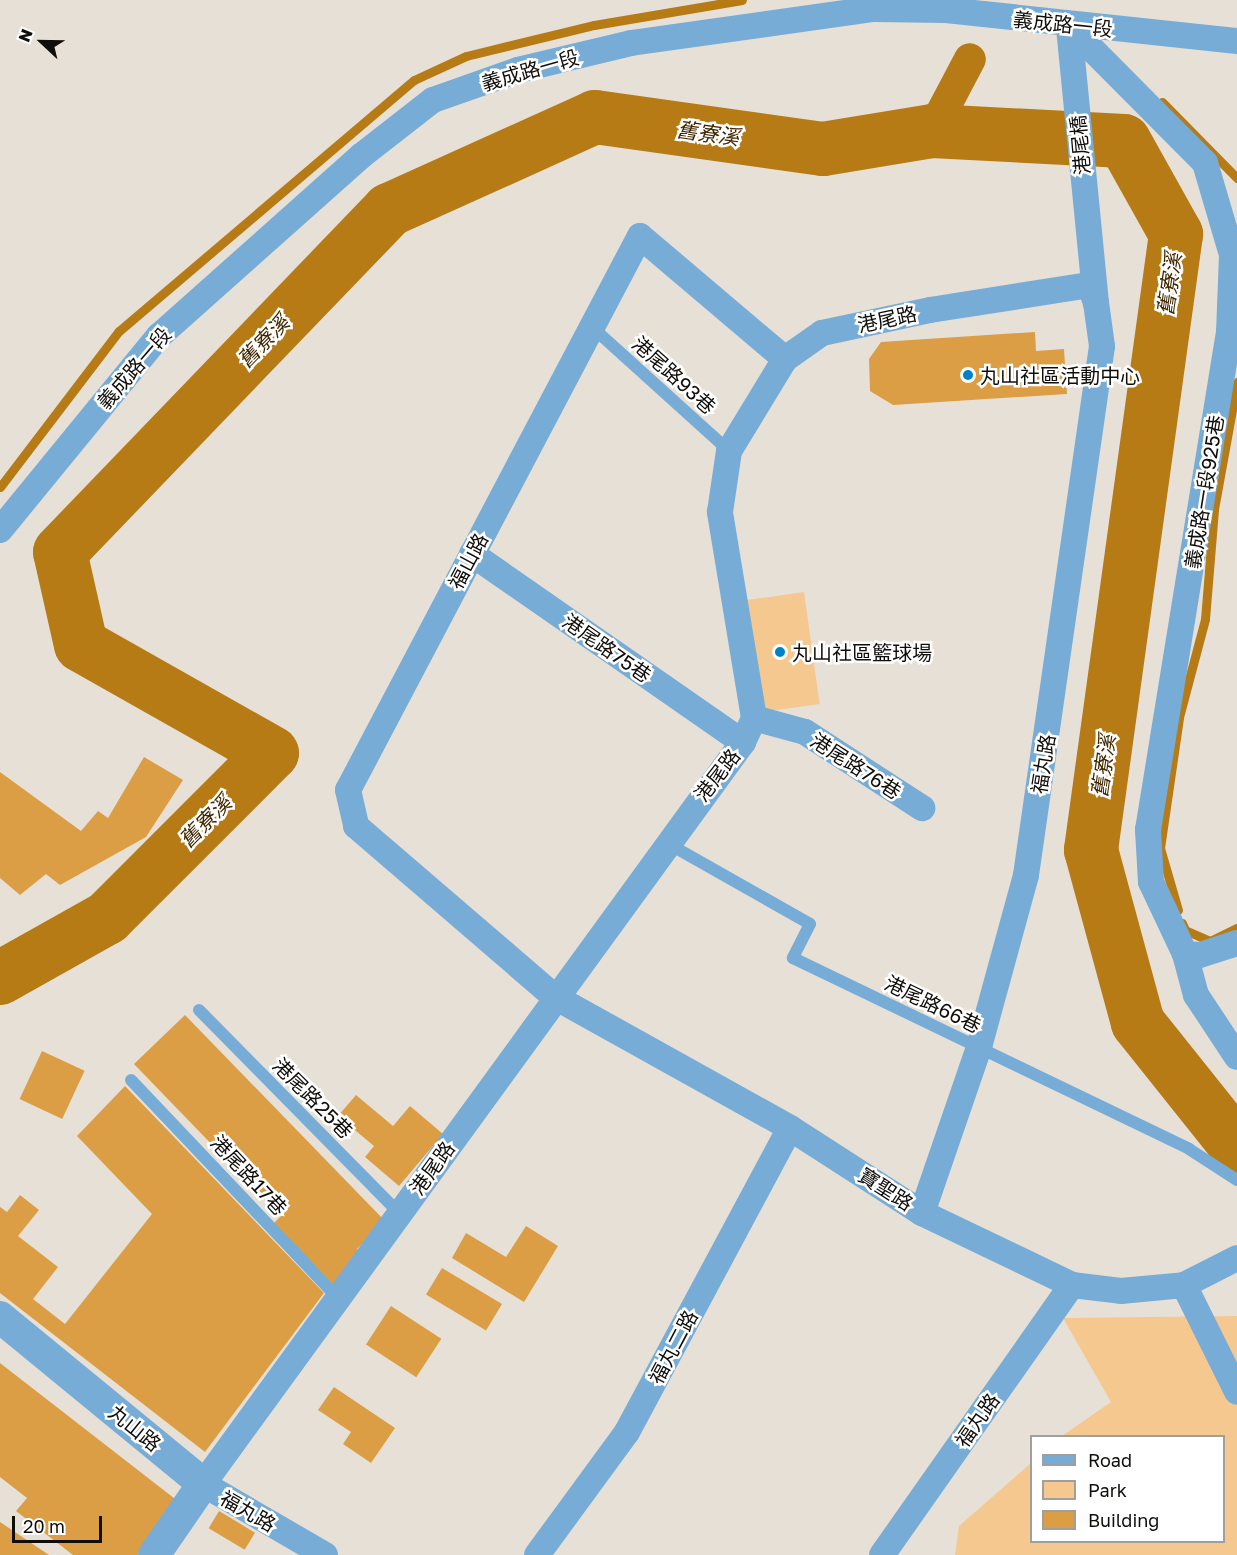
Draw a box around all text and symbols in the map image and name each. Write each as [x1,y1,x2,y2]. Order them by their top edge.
street label: 義成路一段 [1012,7,1114,41]
north arrow [12,12,72,72]
text: N [14,26,37,45]
street label: 義成路一段 [479,45,581,95]
street label: 港尾橋 [1065,114,1095,176]
water label: 舊寮溪 [675,116,741,150]
water label: 舊寮溪 [1152,251,1186,317]
street label: 港尾路 [855,301,919,337]
water label: 舊寮溪 [232,310,294,372]
street label: 義成路一段 [92,322,176,414]
street label: 港尾路93巷 [627,331,721,419]
place label: 丸山社區活動中心 [980,363,1140,387]
marker: 丸山社區活動中心 [961,368,975,382]
street label: 義成路一段925巷 [1180,413,1228,571]
street label: 福山路 [443,529,493,593]
street label: 港尾路75巷 [558,609,656,687]
place label: 丸山社區籃球場 [792,640,932,664]
marker: 丸山社區籃球場 [773,645,787,659]
street label: 港尾路76巷 [806,728,906,804]
street label: 福丸路 [1026,732,1060,796]
water label: 舊寮溪 [1086,733,1120,799]
street label: 港尾路 [689,744,745,806]
water label: 舊寮溪 [174,790,236,852]
street label: 港尾路66巷 [881,970,985,1038]
street label: 港尾路25巷 [268,1053,358,1143]
street label: 港尾路17巷 [206,1130,292,1220]
street label: 港尾路 [405,1137,459,1199]
street label: 寶聖路 [854,1163,918,1215]
street label: 福丸二路 [644,1306,702,1388]
street label: 福丸路 [950,1389,1004,1451]
street label: 丸山路 [104,1400,166,1456]
legend [1030,1435,1225,1543]
text: Road [1088,1449,1132,1471]
text: Park [1088,1479,1127,1501]
street label: 福丸路 [216,1486,280,1536]
scale bar [15,1504,105,1542]
text: Building [1088,1509,1159,1531]
text: 20 m [23,1515,65,1537]

